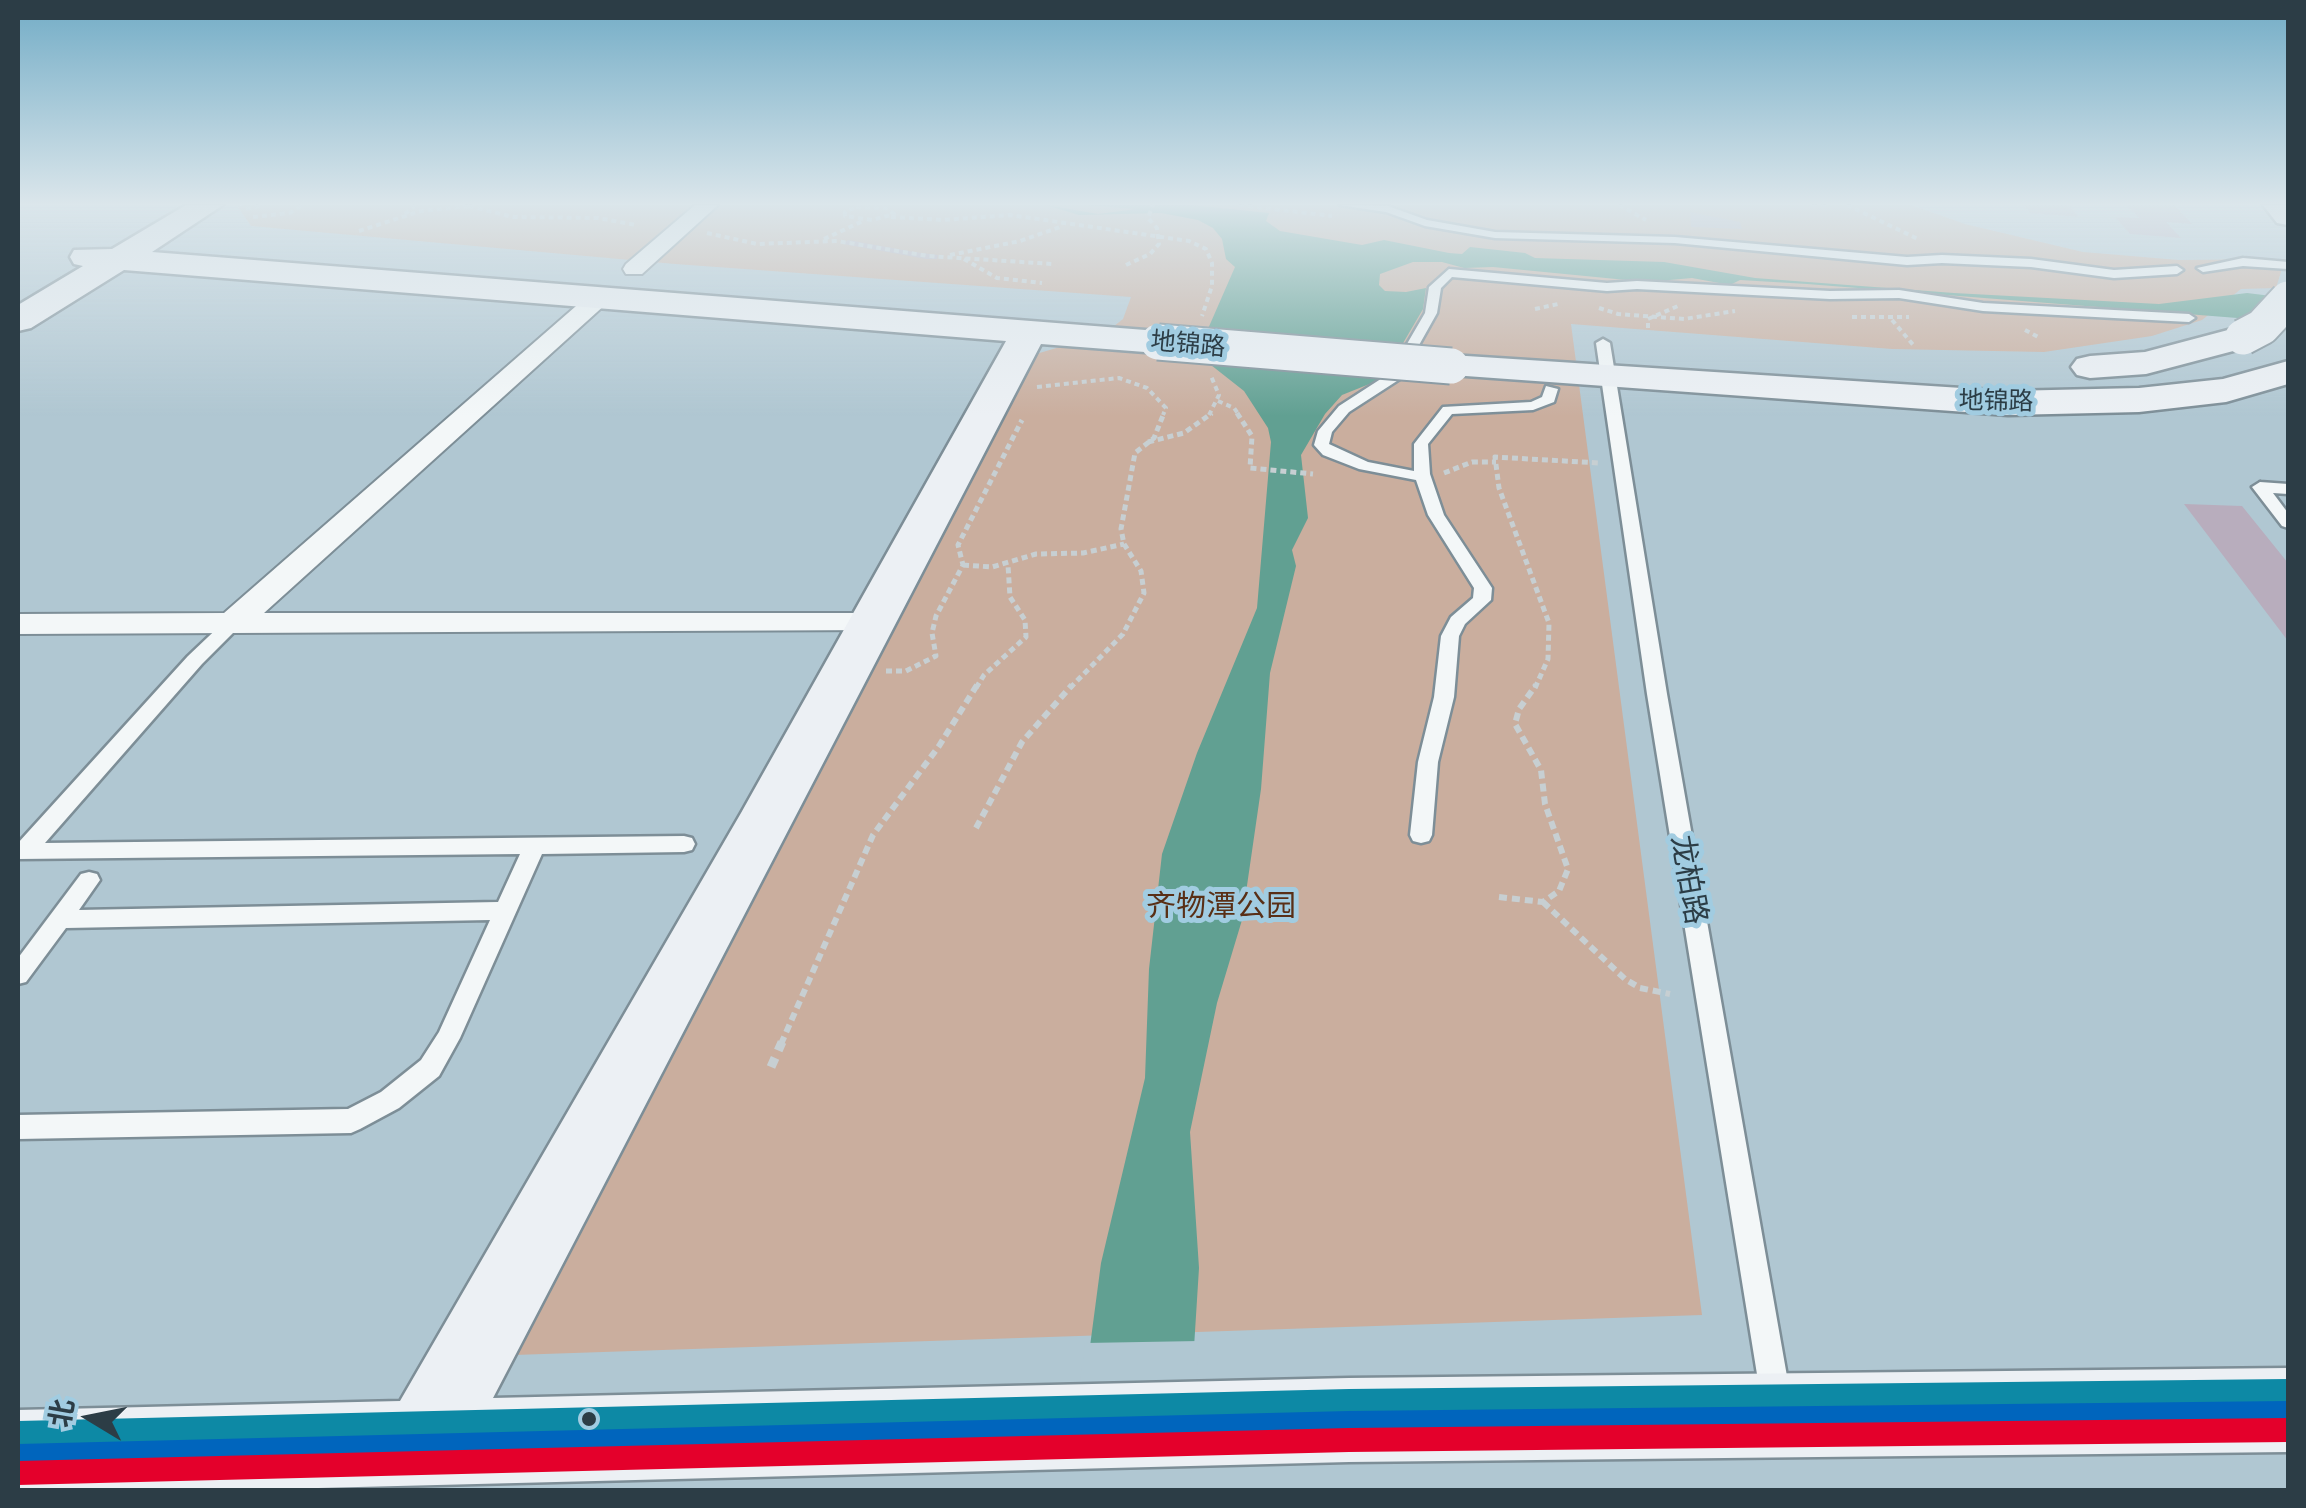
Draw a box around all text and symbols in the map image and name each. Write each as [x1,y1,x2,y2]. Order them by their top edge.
street label: 地锦路 [1149,327,1227,363]
street label: 地锦路 [1958,386,2034,418]
street label: 龙柏路 [1662,833,1714,927]
park label: 齐物潭公园 [1146,889,1296,925]
north arrow [40,1368,140,1468]
text: 北 [39,1396,82,1430]
unlabelled marker [579,1409,599,1429]

